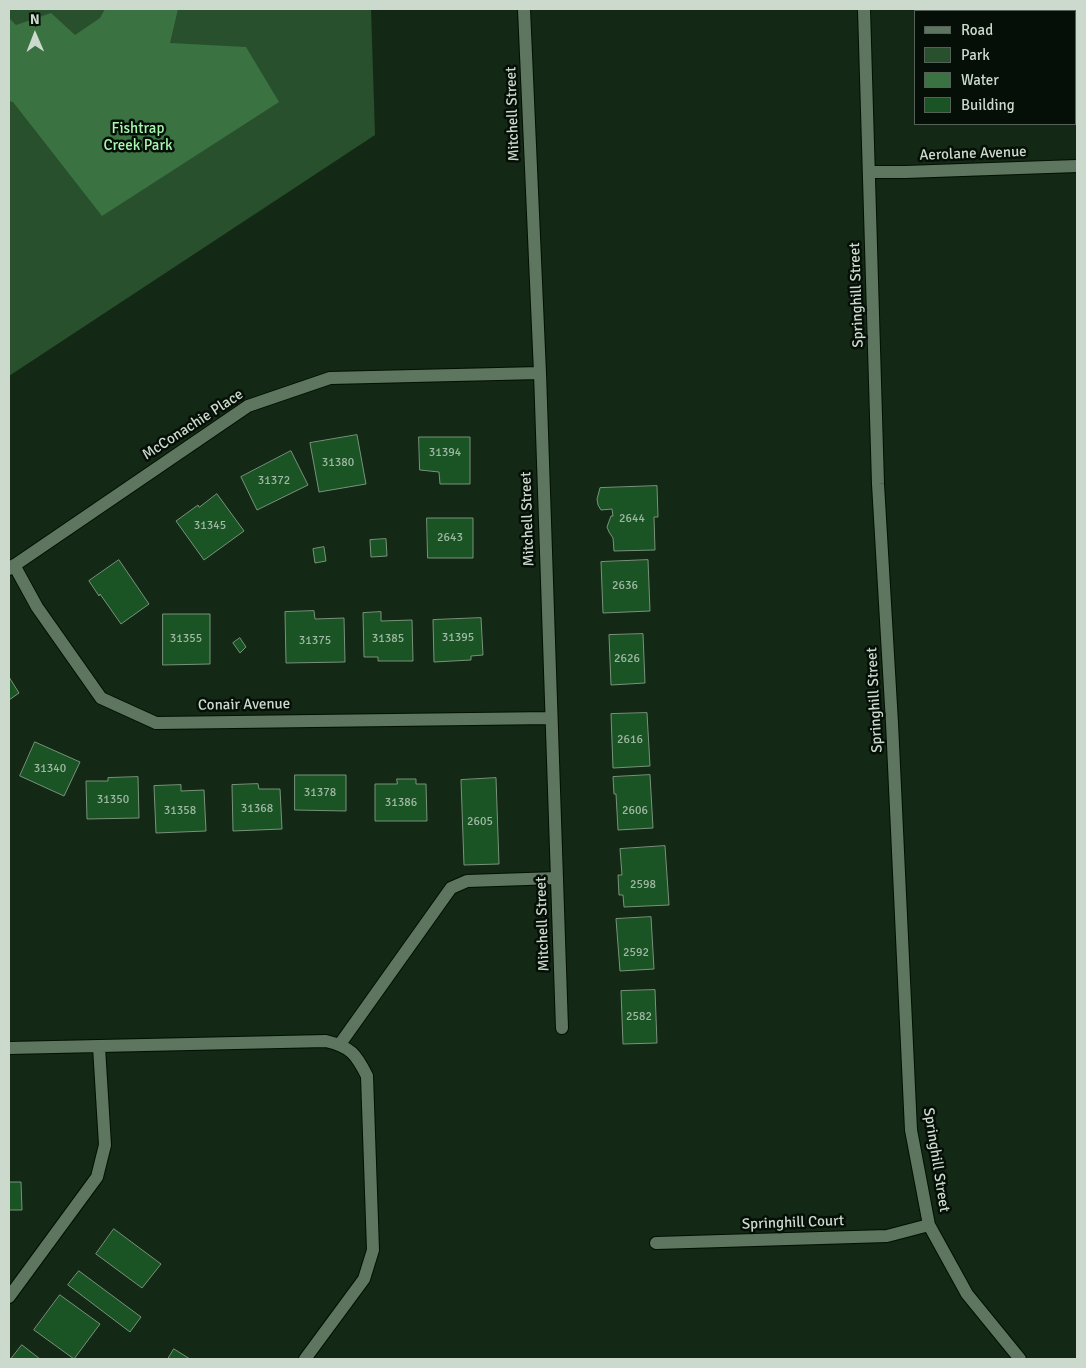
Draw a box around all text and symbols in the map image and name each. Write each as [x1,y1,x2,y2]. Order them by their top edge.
north arrow [10,10,60,60]
legend [914,10,1076,125]
text: N [30,11,40,28]
text: Road [961,21,993,39]
text: Park [961,46,990,64]
street label: Mitchell Street [502,66,524,162]
text: Water [961,71,999,89]
text: Building [961,96,1015,114]
park label: Fishtrap Creek Park [104,120,172,155]
street label: Aerolane Avenue [919,143,1027,165]
street label: Springhill Street [846,242,868,348]
street label: McConachie Place [139,386,247,464]
house number: 31394 [429,446,461,460]
house number: 31380 [322,456,354,470]
street label: Mitchell Street [517,471,539,567]
house number: 31372 [258,474,290,488]
house number: 2644 [619,512,645,526]
house number: 31345 [194,519,226,533]
house number: 2643 [437,531,463,545]
house number: 2636 [612,579,638,593]
house number: 31395 [442,631,474,645]
house number: 31355 [170,632,202,646]
house number: 31385 [372,632,404,646]
house number: 31375 [299,634,331,648]
street label: Springhill Street [863,647,887,753]
house number: 2626 [614,652,640,666]
street label: Conair Avenue [198,695,290,715]
house number: 2616 [617,733,643,747]
house number: 31340 [34,762,66,776]
house number: 31378 [304,786,336,800]
house number: 31350 [97,793,129,807]
house number: 31386 [385,796,417,810]
house number: 31368 [241,802,273,816]
house number: 31358 [164,804,196,818]
house number: 2606 [622,804,648,818]
house number: 2605 [467,815,493,829]
street label: Mitchell Street [532,876,554,972]
house number: 2598 [630,878,656,892]
house number: 2592 [623,946,649,960]
house number: 2582 [626,1010,652,1024]
street label: Springhill Street [919,1106,953,1214]
street label: Springhill Court [741,1212,845,1234]

